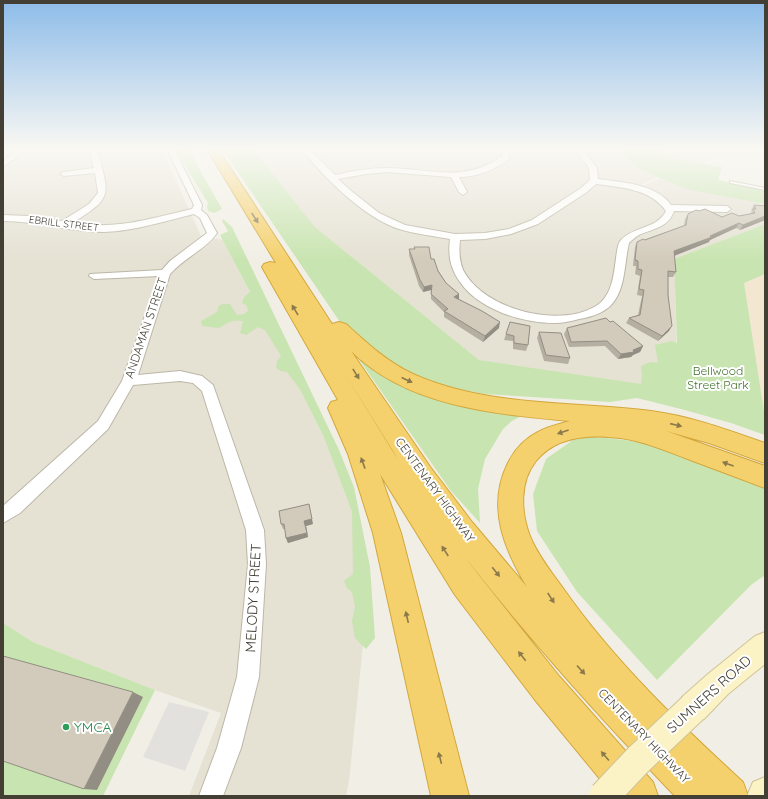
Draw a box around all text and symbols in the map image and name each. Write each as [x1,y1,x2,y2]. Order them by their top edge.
one-way arrow [252,212,259,223]
street label: EBRILL STREET [28,213,100,234]
street label: ANDAMAN STREET [121,276,170,380]
one-way arrow [291,304,298,316]
park label: Bellwood Street Park [687,363,749,392]
one-way arrow [353,368,360,380]
one-way arrow [401,377,412,383]
one-way arrow [670,422,682,428]
one-way arrow [556,430,568,436]
street label: CENTENARY HIGHWAY [392,434,479,545]
one-way arrow [360,456,366,468]
one-way arrow [722,460,734,466]
street label: MELODY STREET [241,543,265,653]
one-way arrow [441,545,448,557]
one-way arrow [491,567,500,577]
one-way arrow [547,593,555,604]
one-way arrow [403,611,409,623]
one-way arrow [517,650,526,661]
street label: SUMNERS ROAD [663,651,755,737]
one-way arrow [576,665,586,675]
street label: CENTENARY HIGHWAY [595,685,694,786]
place label: YMCA [74,718,112,736]
marker: YMCA [61,722,71,732]
one-way arrow [600,751,609,761]
one-way arrow [437,752,443,764]

